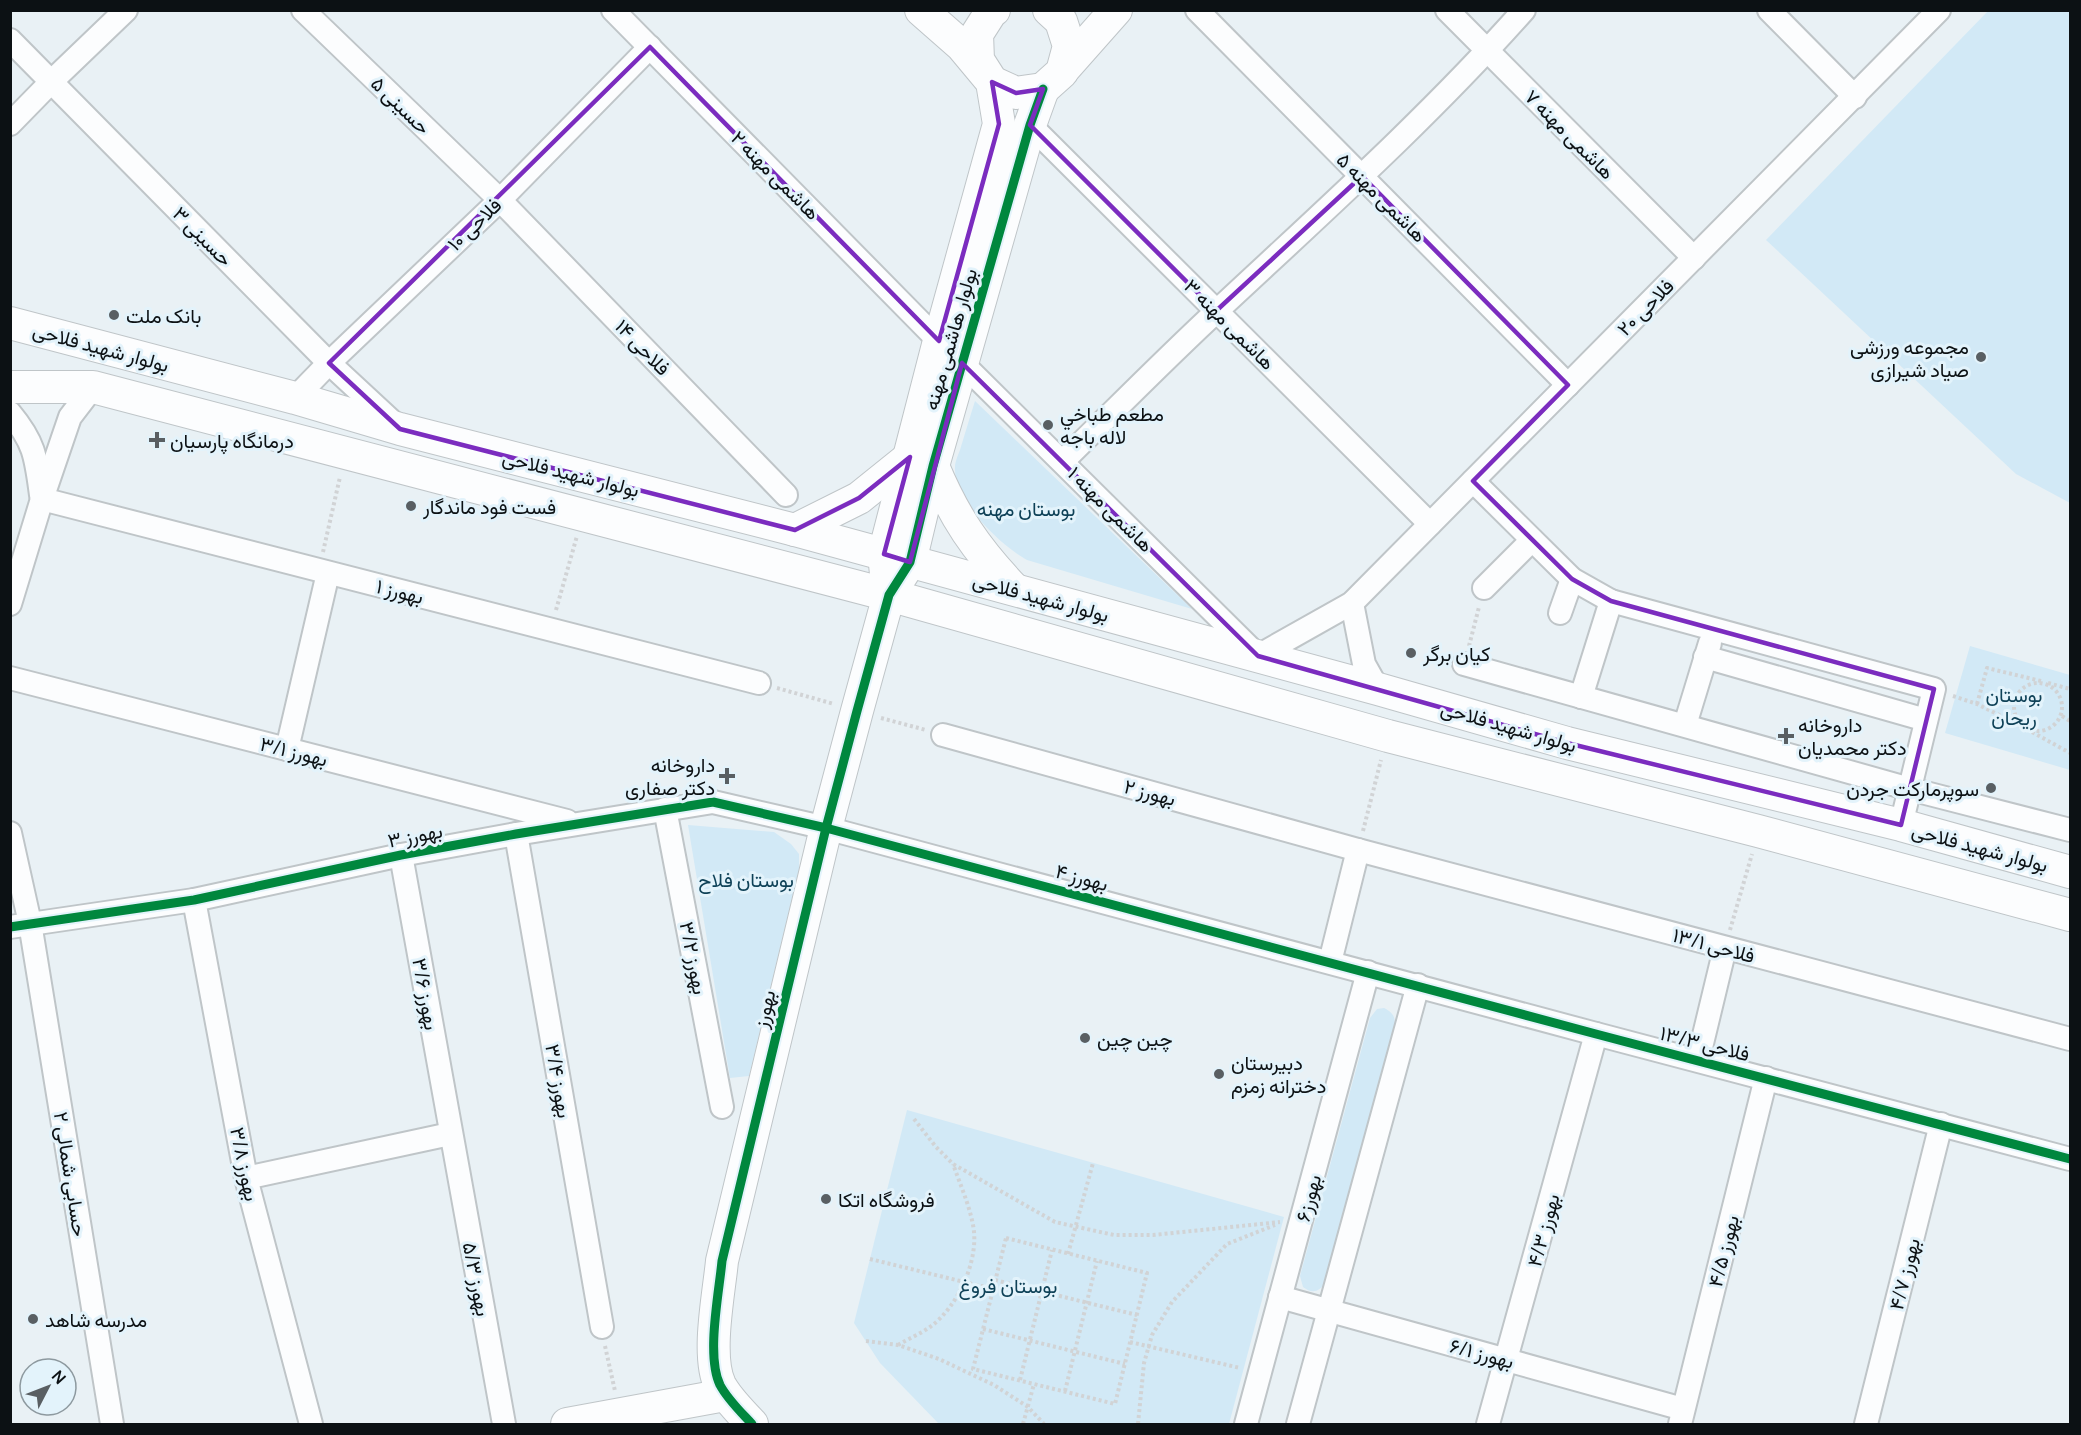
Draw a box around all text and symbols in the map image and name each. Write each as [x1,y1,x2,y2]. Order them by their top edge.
street label: حسینی ۵ [365,70,437,140]
street label: هاشمی مهنه ۷ [1519,83,1621,185]
street label: هاشمی مهنه ۲ [725,124,827,226]
street label: هاشمی مهنه ۵ [1331,146,1433,248]
street label: فلاحی ۱۰ [441,191,507,257]
street label: حسینی ۳ [167,200,239,272]
street label: بولوار هاشمی مهنه [917,265,983,413]
street label: هاشمی مهنه ۳ [1179,273,1281,375]
street label: فلاحی ۲۰ [1611,273,1679,341]
place label: بانک ملت [126,302,201,329]
marker: بانک ملت [107,308,121,322]
street label: فلاحی ۱۴ [609,313,677,381]
street label: بولوار شهید فلاحی [30,316,172,378]
place label: مجموعه ورزشی صیاد شیرازی [1850,333,1969,383]
marker: مجموعه ورزشی صیاد شیرازی [1974,350,1988,364]
place label: مطعم طباخي لاله باجه [1060,400,1164,450]
marker: مطعم طباخي لاله باجه [1041,418,1055,432]
place label: درمانگاه پارسیان [170,427,294,455]
marker: درمانگاه پارسیان [148,431,166,449]
street label: بولوار شهید فلاحی [500,443,642,503]
street label: هاشمی مهنه ۱ [1062,460,1160,558]
place label: فست فود ماندگار [422,493,556,520]
park label: بوستان مهنه [977,495,1075,522]
marker: فست فود ماندگار [404,499,418,513]
street label: بولوار شهید فلاحی [970,566,1112,628]
street label: بهورز ۱ [373,572,427,610]
place label: کیان برگر [1422,640,1490,667]
marker: کیان برگر [1404,646,1418,660]
park label: بوستان ریحان [1986,681,2043,731]
street label: بولوار شهید فلاحی [1438,694,1580,758]
place label: داروخانه دکتر محمدیان [1798,711,1907,761]
marker: داروخانه دکتر محمدیان [1779,729,1793,743]
street label: بهورز ۳/۱ [257,730,331,772]
place label: داروخانه دکتر صفاری [625,751,715,801]
marker: داروخانه دکتر صفاری [720,769,734,783]
street label: بهورز ۲ [1121,772,1179,812]
place label: سوپرمارکت جردن [1846,775,1979,803]
marker: سوپرمارکت جردن [1984,781,1998,795]
street label: بهورز ۳ [385,816,445,854]
street label: بولوار شهید فلاحی [1909,816,2051,878]
street label: بهورز ۴ [1053,857,1111,897]
park label: بوستان فلاح [698,866,794,894]
street label: بهورز ۳/۲ [674,919,714,997]
street label: فلاحی ۱۳/۱ [1670,921,1758,969]
street label: بهورز ۳/۶ [406,956,446,1032]
street label: بهورز [746,987,781,1032]
street label: فلاحی ۱۳/۳ [1657,1019,1753,1067]
place label: چین چین [1097,1025,1173,1053]
marker: چین چین [1078,1031,1092,1045]
street label: بهورز ۳/۴ [539,1042,579,1120]
place label: دبیرستان دخترانه زمزم [1231,1049,1326,1099]
marker: دبیرستان دخترانه زمزم [1212,1067,1226,1081]
street label: حسابی شمالی ۲ [48,1110,94,1238]
street label: بهورز ۳/۸ [224,1125,266,1203]
street label: بهورز۶ [1289,1171,1327,1225]
place label: فروشگاه اتکا [838,1186,935,1213]
street label: بهورز ۴/۳ [1520,1191,1566,1269]
marker: فروشگاه اتکا [819,1192,833,1206]
street label: بهورز ۴/۵ [1701,1212,1745,1290]
street label: بهورز ۴/۷ [1882,1235,1926,1313]
street label: بهورز ۵/۳ [457,1240,497,1318]
park label: بوستان فروغ [959,1272,1057,1300]
place label: مدرسه شاهد [45,1306,147,1333]
marker: مدرسه شاهد [26,1312,40,1326]
street label: بهورز ۶/۱ [1447,1331,1517,1375]
north arrow [18,1357,78,1417]
text: N [47,1365,71,1389]

